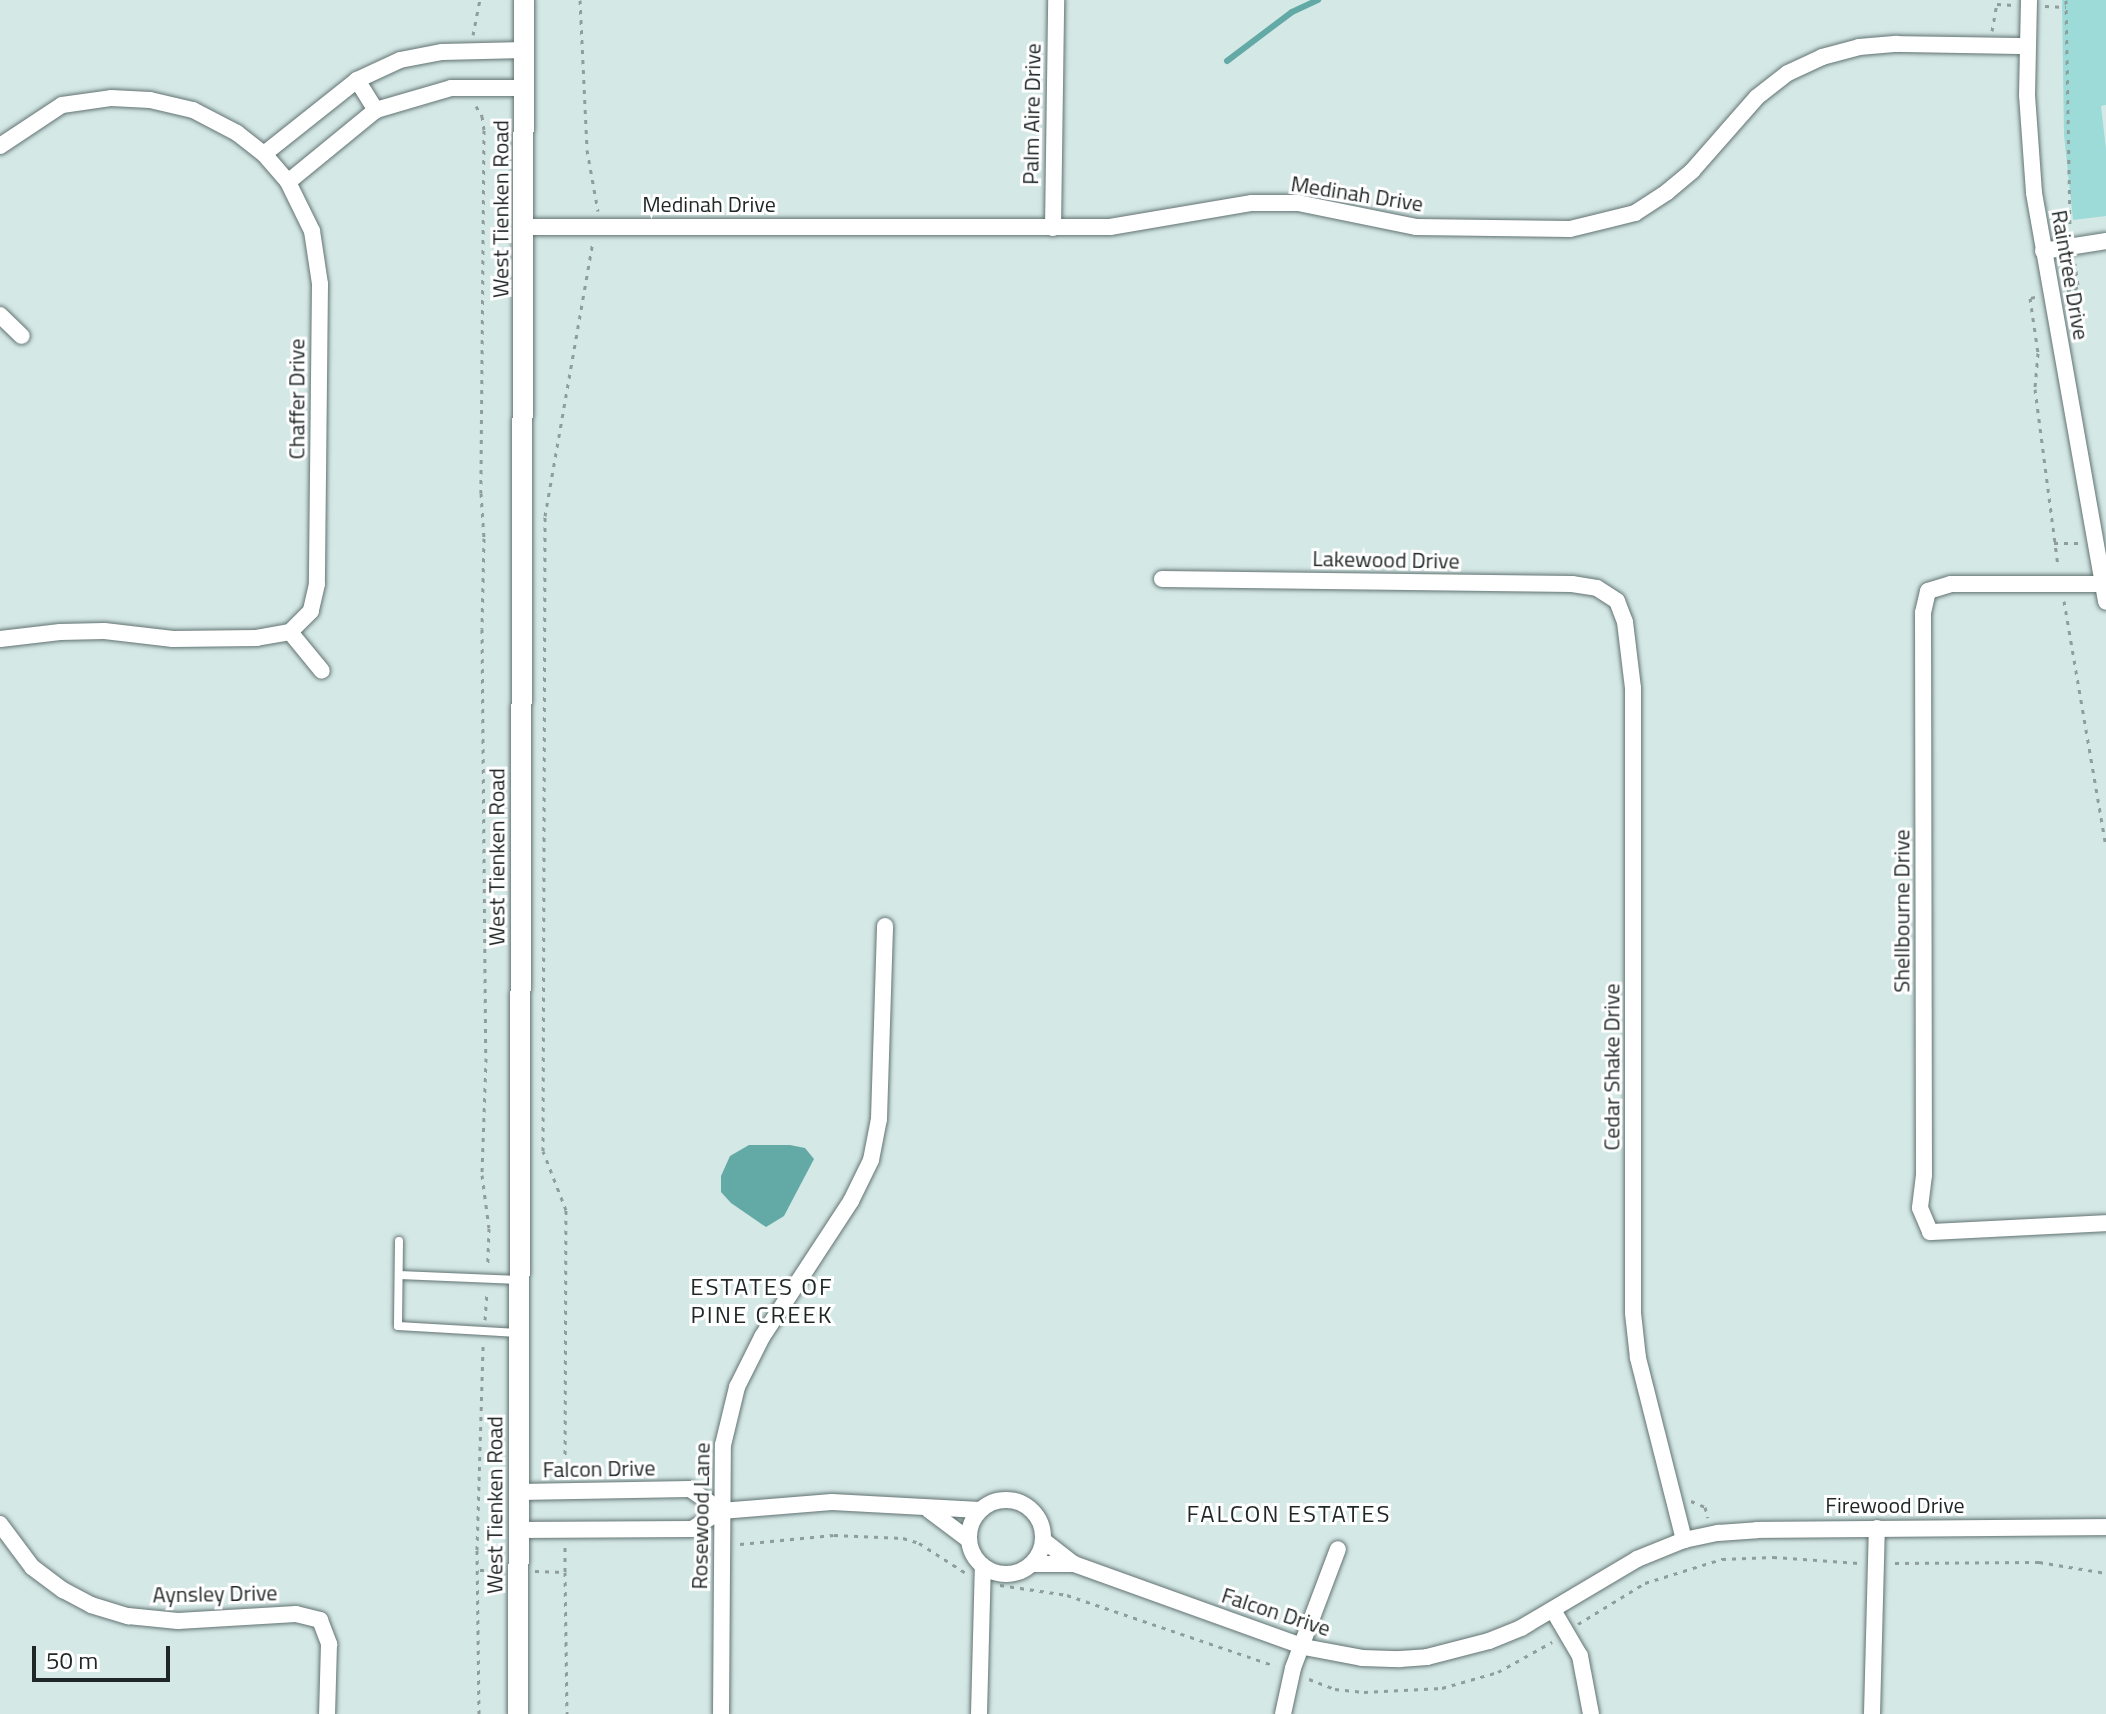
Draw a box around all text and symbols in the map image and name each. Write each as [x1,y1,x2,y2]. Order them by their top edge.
street label: Palm Aire Drive [1018,43,1046,185]
street label: West Tienken Road [488,120,514,298]
street label: Medinah Drive [1289,171,1425,217]
street label: Medinah Drive [642,192,776,218]
street label: Raintree Drive [2046,208,2094,342]
street label: Chaffer Drive [284,339,310,459]
street label: Lakewood Drive [1312,546,1460,574]
street label: West Tienken Road [484,768,510,946]
street label: Shellbourne Drive [1889,829,1915,993]
street label: Cedar Shake Drive [1599,983,1625,1151]
district label: ESTATES OF PINE CREEK [690,1273,834,1329]
street label: West Tienken Road [482,1416,508,1594]
street label: Rosewood Lane [687,1442,715,1590]
street label: Falcon Drive [542,1455,656,1483]
street label: Firewood Drive [1825,1493,1965,1519]
district label: FALCON ESTATES [1186,1500,1392,1528]
street label: Aynsley Drive [152,1580,278,1608]
street label: Falcon Drive [1218,1582,1334,1642]
scale bar [36,1630,174,1680]
text: 50 m [46,1642,98,1678]

